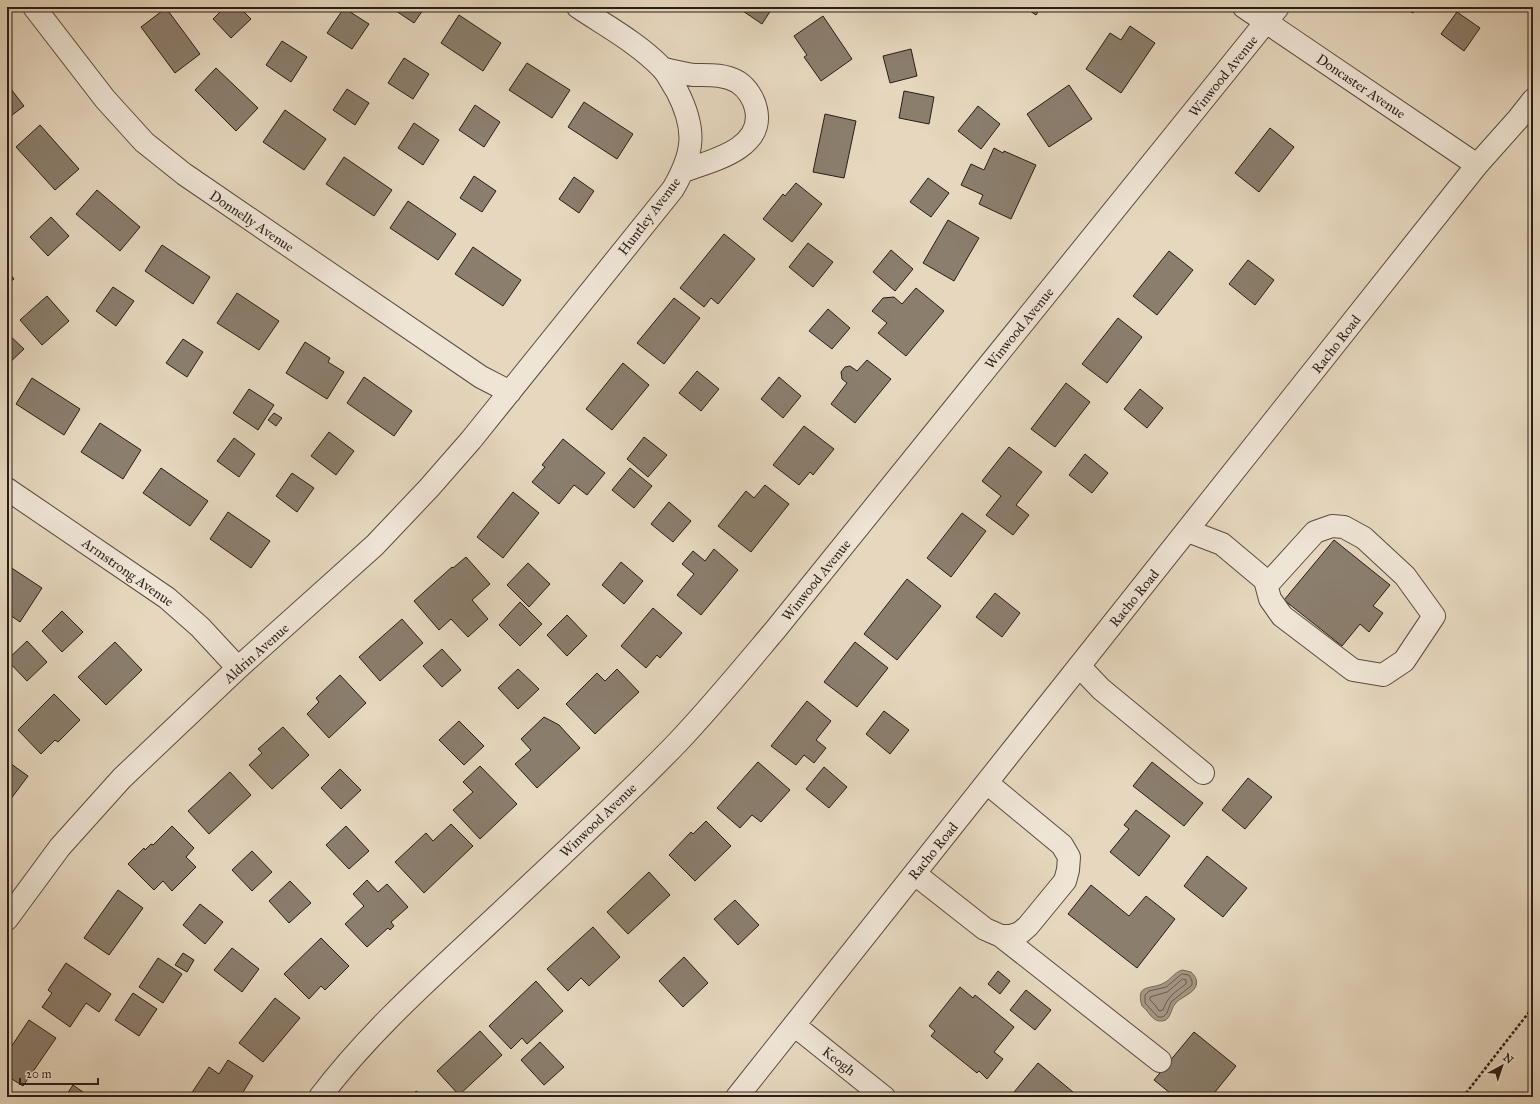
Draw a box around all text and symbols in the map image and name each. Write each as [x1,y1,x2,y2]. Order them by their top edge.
street label: Winwood Avenue [1185,32,1262,121]
street label: Doncaster Avenue [1313,50,1409,123]
street label: Huntley Avenue [615,174,684,259]
street label: Donnelly Avenue [206,187,297,256]
street label: Winwood Avenue [981,284,1058,373]
street label: Racho Road [1308,312,1364,377]
street label: Armstrong Avenue [78,534,177,610]
street label: Winwood Avenue [778,536,855,625]
street label: Racho Road [1106,566,1163,631]
street label: Aldrin Avenue [219,620,293,688]
street label: Winwood Avenue [556,779,640,861]
street label: Racho Road [905,819,962,884]
street label: Keogh [819,1043,859,1080]
north arrow [1482,1046,1522,1086]
text: N [1500,1051,1516,1067]
scale bar [20,1060,98,1086]
text: 20 m [26,1067,52,1081]

